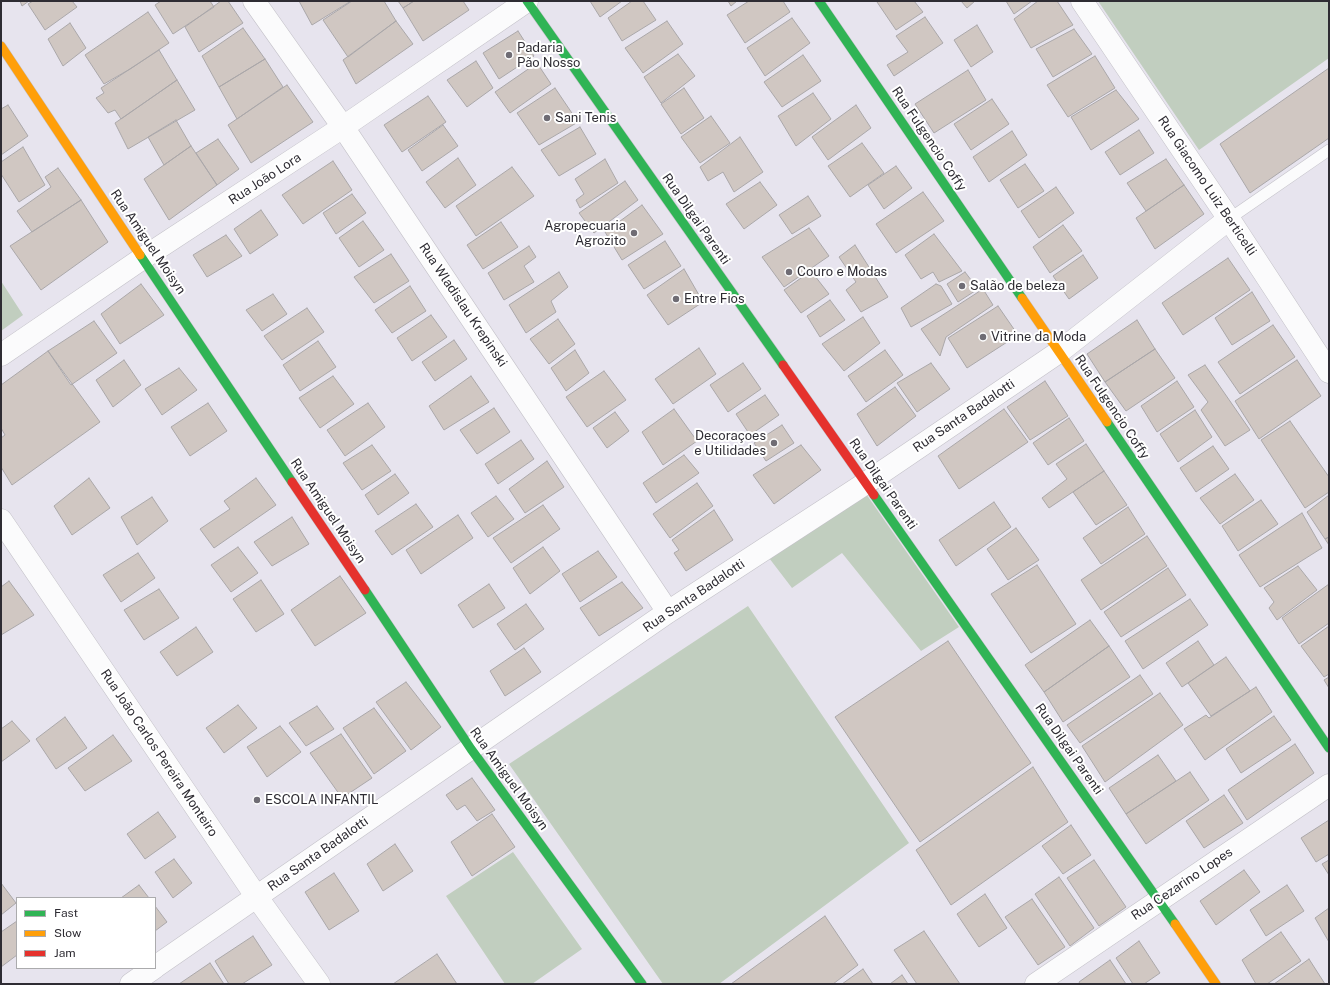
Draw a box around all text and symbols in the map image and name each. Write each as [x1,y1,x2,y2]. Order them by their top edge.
place label: Padaria Pão Nosso [517,40,580,71]
marker: Padaria Pão Nosso [504,50,514,60]
street label: Rua Fulgencio Coffy [888,84,970,194]
place label: Sani Tenis [555,110,616,126]
marker: Sani Tenis [542,113,552,123]
street label: Rua Giacomo Luiz Berticelli [1154,113,1260,259]
street label: Rua João Lora [226,150,304,208]
street label: Rua Dilgai Parenti [659,170,733,268]
street label: Rua Amiguel Moisyn [107,187,189,297]
place label: Agropecuaria Agrozito [544,218,626,249]
marker: Agropecuaria Agrozito [629,228,639,238]
street label: Rua Wladislau Krepinski [416,240,510,370]
place label: Couro e Modas [797,264,887,280]
marker: Couro e Modas [784,267,794,277]
place label: Salão de beleza [970,278,1065,294]
marker: Salão de beleza [957,281,967,291]
place label: Entre Fios [684,291,745,307]
marker: Entre Fios [671,294,681,304]
place label: Vitrine da Moda [991,329,1086,345]
marker: Vitrine da Moda [978,332,988,342]
street label: Rua Fulgencio Coffy [1071,352,1153,462]
street label: Rua Santa Badalotti [910,376,1018,456]
place label: Decoraçoes e Utilidades [694,428,766,459]
street label: Rua Dilgai Parenti [846,435,920,533]
marker: Decoraçoes e Utilidades [769,438,779,448]
street label: Rua Amiguel Moisyn [287,456,369,566]
street label: Rua Santa Badalotti [640,556,748,636]
street label: Rua João Carlos Pereira Monteiro [97,666,221,840]
street label: Rua Dilgai Parenti [1032,700,1106,798]
street label: Rua Amiguel Moisyn [466,725,552,833]
place label: ESCOLA INFANTIL [265,792,379,808]
marker: ESCOLA INFANTIL [252,795,262,805]
street label: Rua Santa Badalotti [265,813,371,895]
street label: Rua Cezarino Lopes [1128,844,1236,924]
legend [16,897,156,969]
text: Fast [54,906,78,920]
text: Slow [54,926,81,940]
text: Jam [54,946,76,960]

